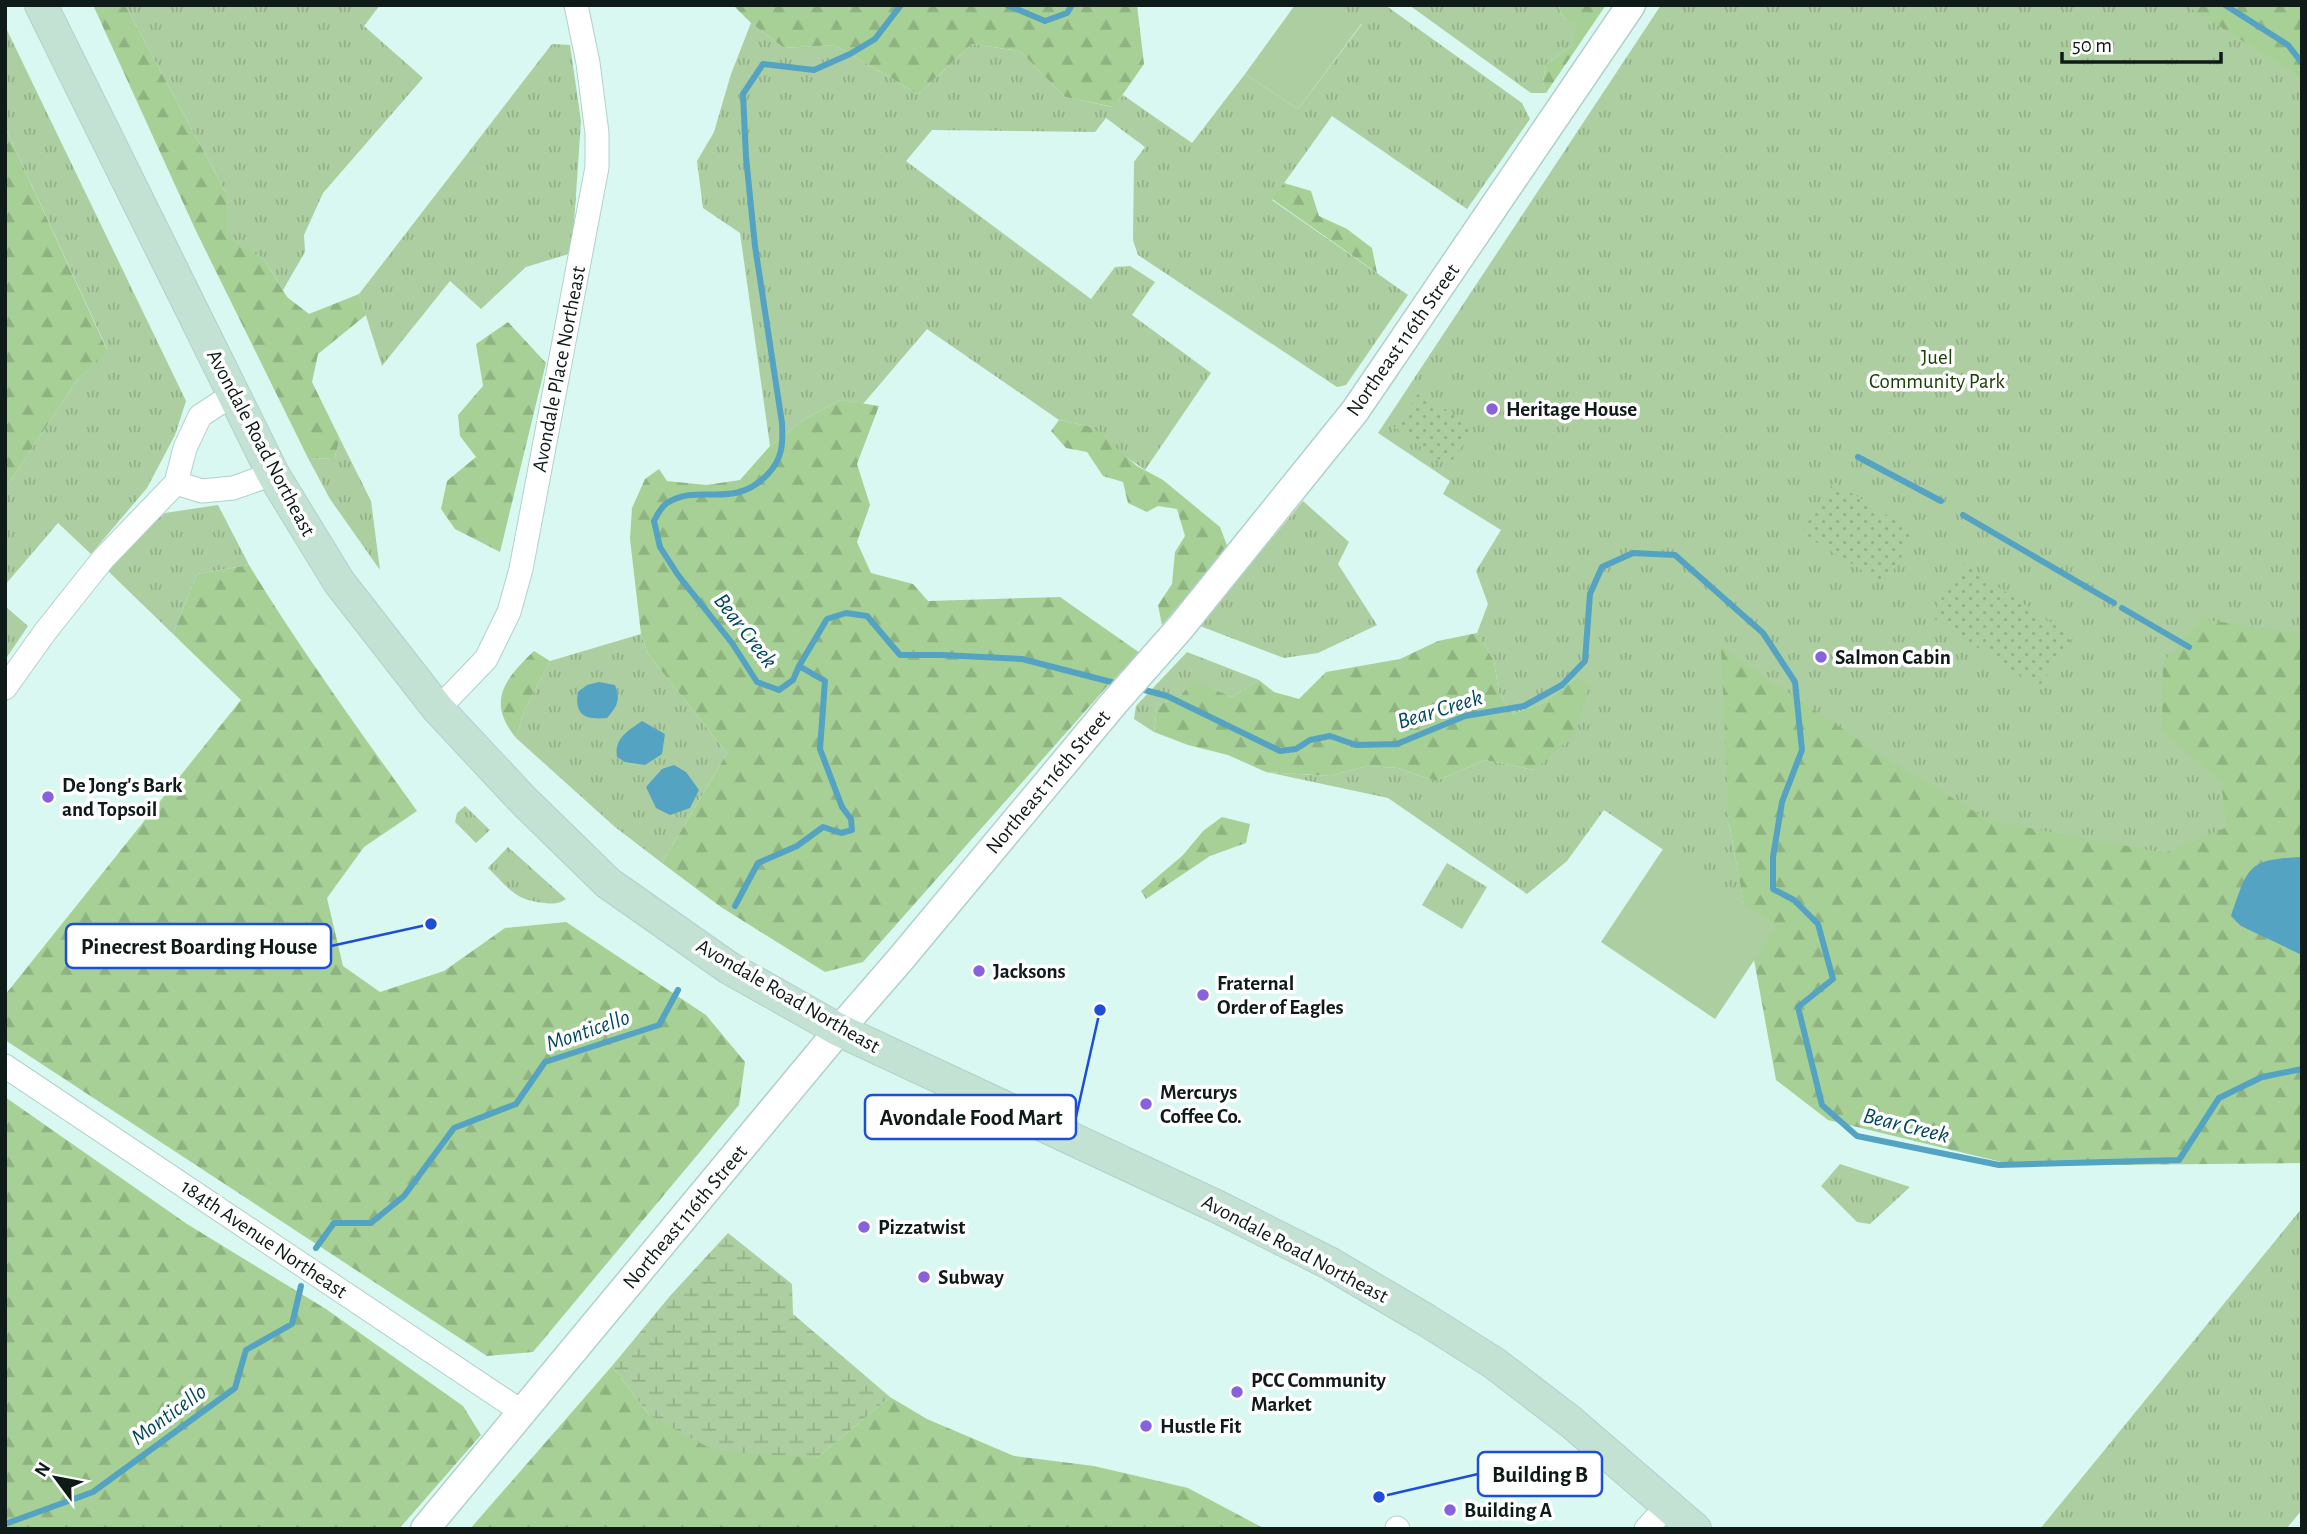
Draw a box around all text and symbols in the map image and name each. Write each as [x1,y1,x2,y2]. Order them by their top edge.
scale bar [2062,21,2221,65]
text: 50 m [2072,35,2112,56]
street label: Northeast 116th Street [1343,260,1464,420]
street label: Avondale Place Northeast [529,264,589,474]
street label: Avondale Road Northeast [203,346,319,540]
park label: Juel Community Park [1869,347,2005,392]
place label: Heritage House [1506,399,1637,420]
marker: Heritage House [1484,401,1500,417]
water label: Bear Creek [709,589,781,673]
place label: Salmon Cabin [1835,647,1951,668]
marker: Salmon Cabin [1813,649,1829,665]
water label: Bear Creek [1395,686,1486,734]
street label: Northeast 116th Street [982,706,1114,858]
place label: De Jong's Bark and Topsoil [62,775,183,820]
marker: De Jong's Bark and Topsoil [40,789,56,805]
callout: Pinecrest Boarding House [66,924,331,968]
street label: Avondale Road Northeast [693,935,883,1057]
text: Pinecrest Boarding House [81,936,318,959]
place label: Jacksons [993,961,1066,982]
marker: Jacksons [971,963,987,979]
place label: Fraternal Order of Eagles [1217,973,1344,1018]
marker: Fraternal Order of Eagles [1195,987,1211,1003]
water label: Monticello [543,1006,633,1056]
place label: Mercurys Coffee Co. [1160,1082,1242,1127]
callout: Avondale Food Mart [865,1095,1076,1139]
marker: Mercurys Coffee Co. [1138,1096,1154,1112]
water label: Bear Creek [1861,1104,1952,1148]
text: Avondale Food Mart [879,1107,1063,1130]
street label: Northeast 116th Street [619,1141,751,1293]
street label: 184th Avenue Northeast [177,1176,351,1302]
street label: Avondale Road Northeast [1198,1191,1392,1307]
place label: Pizzatwist [878,1217,965,1238]
marker: Pizzatwist [856,1219,872,1235]
place label: Subway [938,1267,1004,1288]
marker: Subway [916,1269,932,1285]
place label: PCC Community Market [1251,1370,1387,1415]
water label: Monticello [127,1380,211,1450]
marker: PCC Community Market [1229,1384,1245,1400]
place label: Hustle Fit [1160,1416,1241,1437]
marker: Hustle Fit [1138,1418,1154,1434]
north arrow [21,1443,91,1513]
callout: Building B [1478,1452,1602,1496]
text: N [31,1459,54,1480]
text: Building B [1492,1464,1588,1487]
place label: Building A [1464,1500,1552,1521]
marker: Building A [1442,1502,1458,1518]

